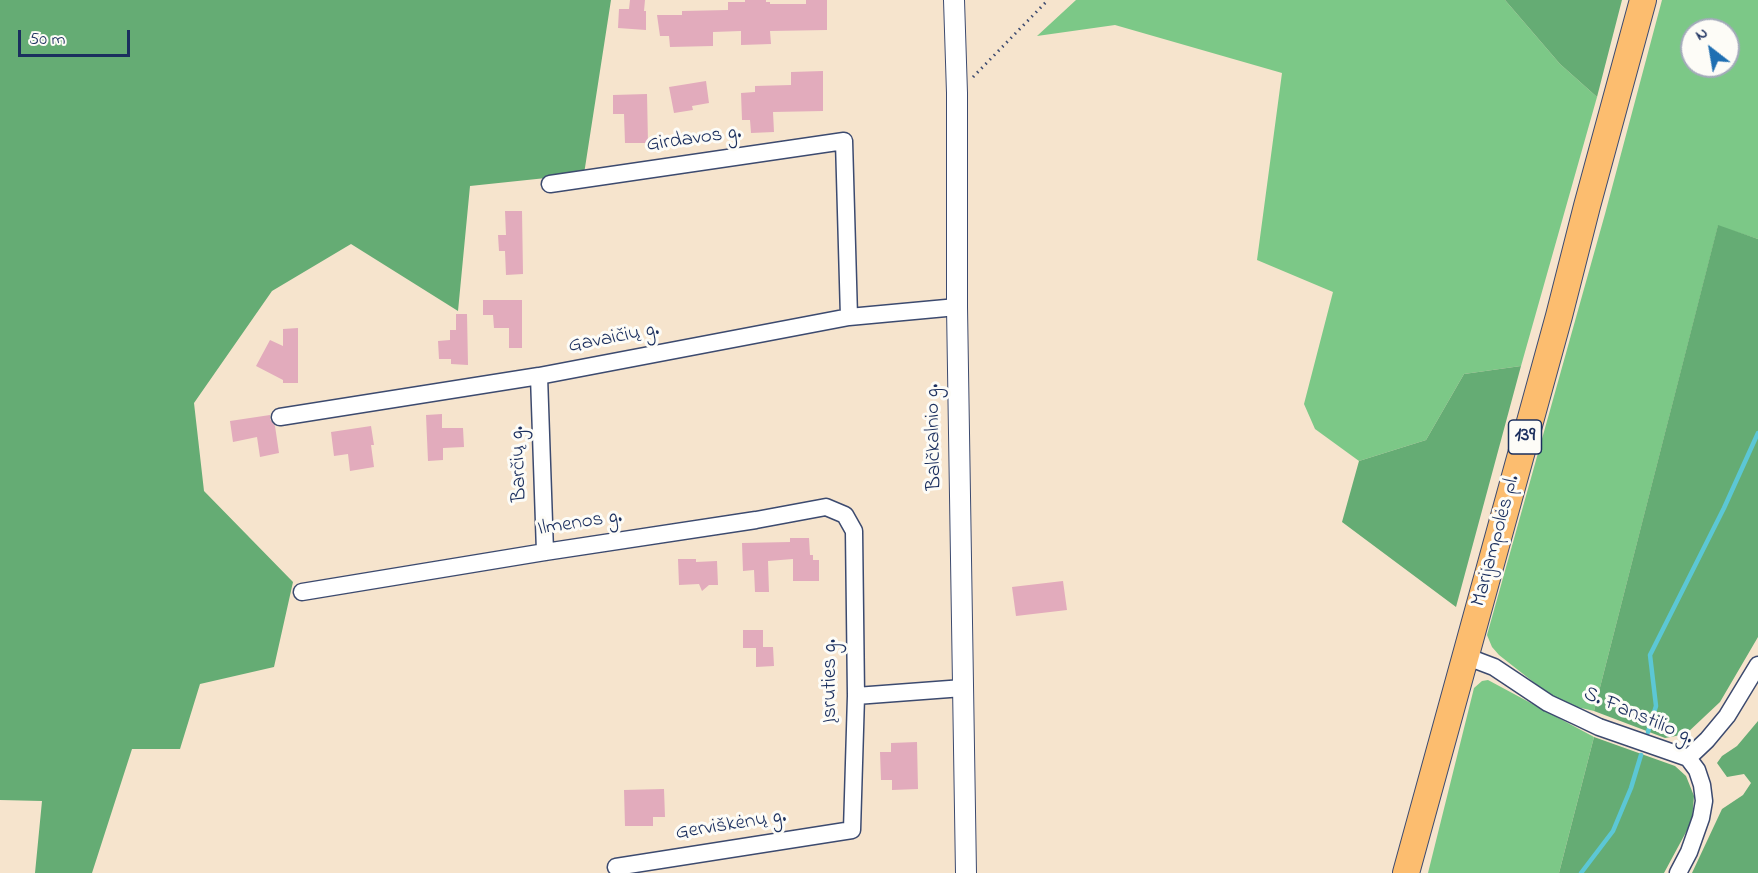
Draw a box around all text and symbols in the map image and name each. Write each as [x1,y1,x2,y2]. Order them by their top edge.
scale bar [21,18,134,56]
north arrow [1680,18,1740,78]
text: N [1691,21,1713,47]
text: 50 m [29,27,66,53]
street label: Girdavos g. [645,121,743,159]
street label: Gavaičių g. [567,318,661,360]
street label: Balčkalnio g. [921,384,949,490]
road number: 139 [1508,420,1541,454]
street label: Barčių g. [506,426,534,502]
street label: Marijampolės pl. [1467,472,1527,610]
street label: Ilmenos g. [536,505,624,543]
street label: Įsruties g. [819,639,845,723]
street label: S. Fanstilio g. [1579,683,1697,751]
street label: Gerviškėnų g. [674,805,788,847]

